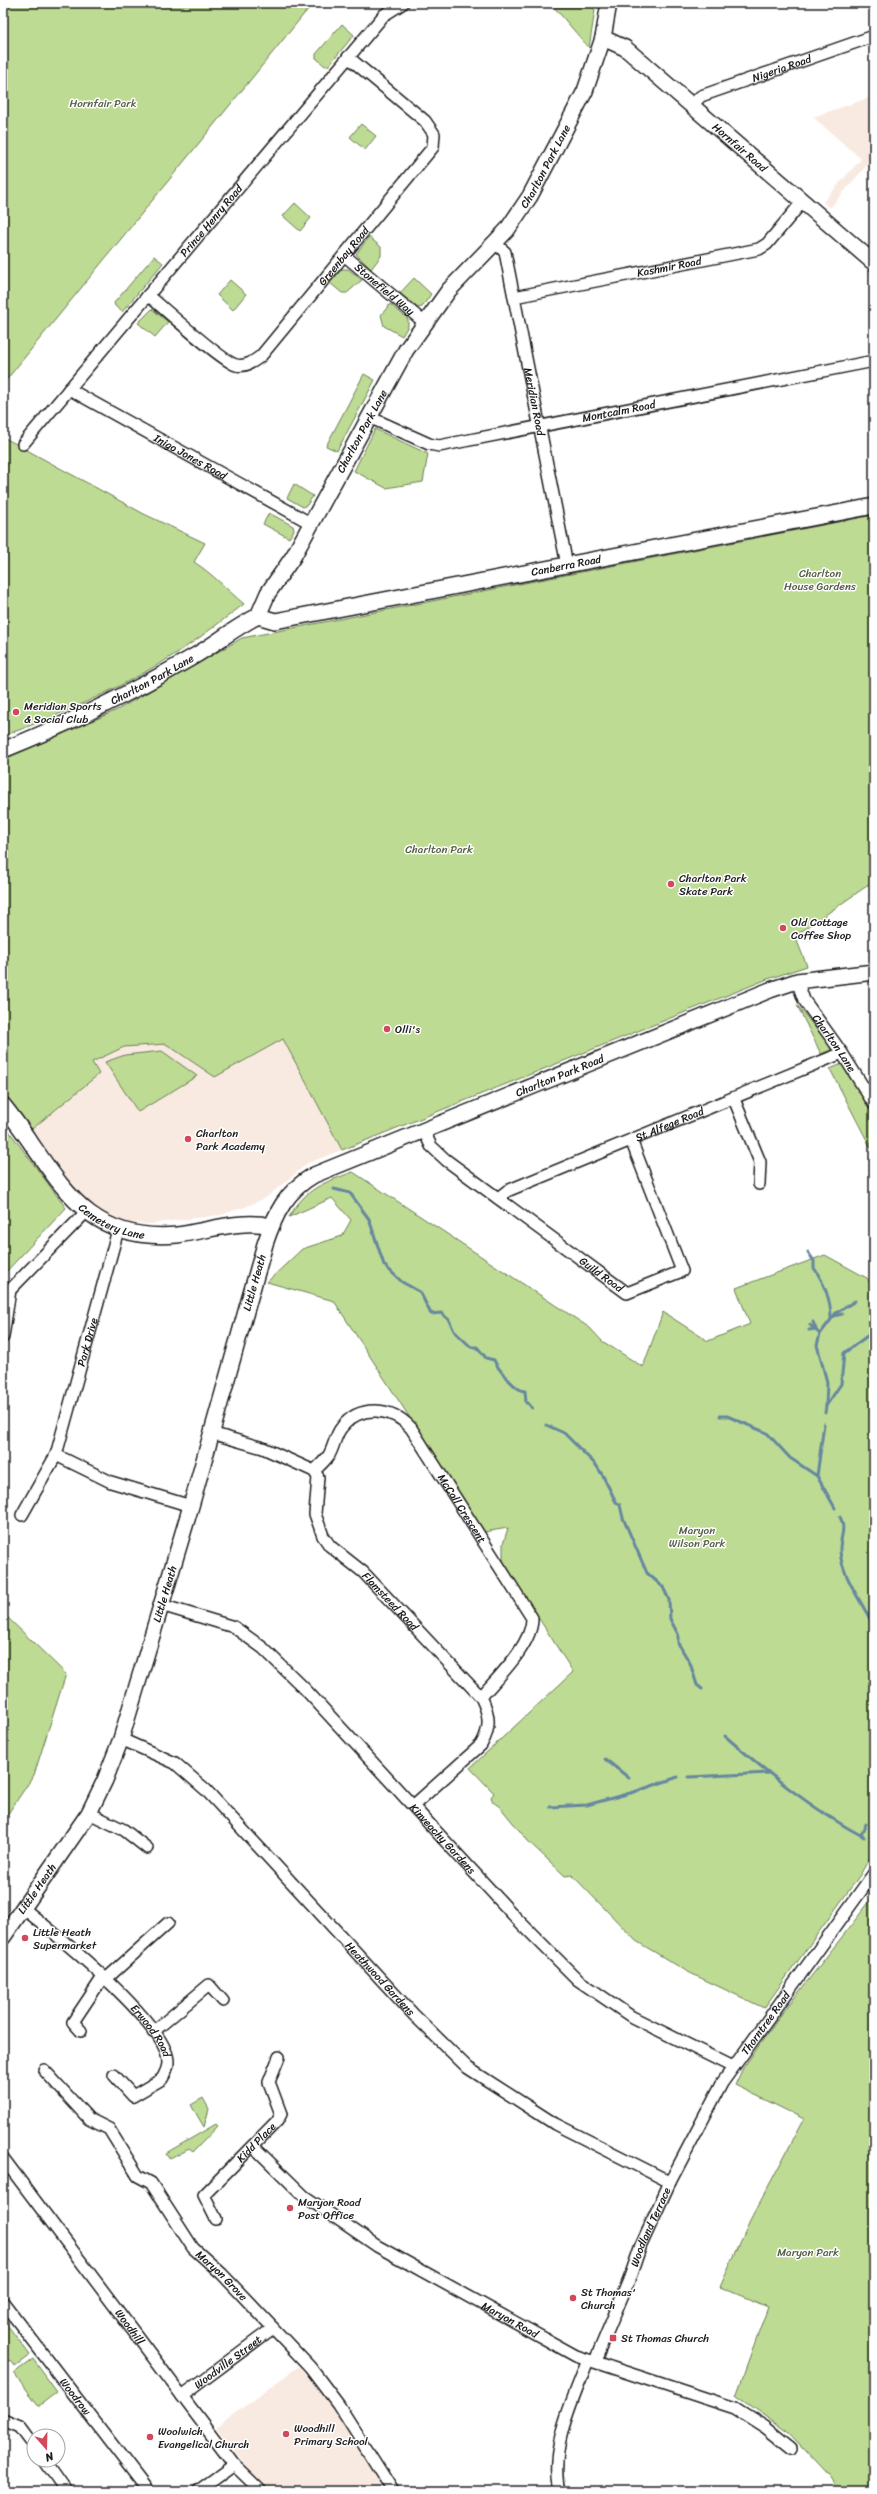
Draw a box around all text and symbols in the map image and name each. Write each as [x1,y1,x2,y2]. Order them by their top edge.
street label: Nigeria Road [749,49,815,87]
park label: Hornfair Park [69,94,137,113]
street label: Hornfair Road [708,118,773,177]
street label: Charlton Park Lane [515,121,576,212]
street label: Prince Henry Road [175,179,248,261]
street label: Greenbay Road [313,221,375,290]
street label: Kashmir Road [635,251,704,282]
street label: Stonefield Way [350,258,419,320]
street label: Meridian Road [519,366,551,439]
street label: Charlton Park Lane [331,386,392,476]
street label: Montcalm Road [580,394,658,427]
street label: Inigo Jones Road [150,428,232,485]
street label: Canberra Road [529,549,604,581]
park label: Charlton House Gardens [784,564,857,596]
street label: Charlton Park Lane [107,649,198,710]
place label: Meridian Sports & Social Club [24,697,103,729]
marker: Meridian Sports & Social Club [11,707,21,717]
park label: Charlton Park [405,840,473,859]
place label: Charlton Park Skate Park [679,869,747,901]
marker: Charlton Park Skate Park [666,879,676,889]
place label: Old Cottage Coffee Shop [791,913,851,945]
marker: Old Cottage Coffee Shop [778,923,788,933]
street label: Charlton Lane [807,1010,861,1076]
place label: Olli's [395,1020,421,1039]
marker: Olli's [382,1024,392,1034]
street label: Charlton Park Road [512,1048,608,1102]
street label: St Alfege Road [632,1101,708,1147]
place label: Charlton Park Academy [196,1124,265,1156]
marker: Charlton Park Academy [183,1134,193,1144]
street label: Cemetery Lane [74,1198,146,1244]
street label: Guild Road [575,1251,629,1298]
street label: Little Heath [237,1252,271,1313]
street label: Park Drive [71,1315,103,1369]
street label: McCall Crescent [433,1470,492,1547]
park label: Maryon Wilson Park [669,1521,725,1553]
street label: Little Heath [147,1563,182,1625]
street label: Flamsteed Road [358,1567,424,1636]
street label: Kinveachy Gardens [405,1799,481,1879]
street label: Little Heath [12,1859,61,1918]
place label: Little Heath Supermarket [33,1923,97,1955]
marker: Little Heath Supermarket [20,1933,30,1943]
street label: Heathwood Gardens [341,1937,420,2021]
street label: Thorntree Road [736,1986,796,2059]
street label: Erwood Road [126,1999,177,2060]
street label: Kidd Place [232,2117,281,2167]
street label: Woodland Terrace [625,2183,676,2269]
place label: Maryon Road Post Office [298,2193,362,2225]
marker: Maryon Road Post Office [285,2203,295,2213]
park label: Maryon Park [777,2243,839,2262]
street label: Maryon Grove [191,2245,253,2306]
place label: St Thomas' Church [581,2283,636,2315]
marker: St Thomas' Church [568,2293,578,2303]
street label: Maryon Road [478,2296,543,2344]
street label: Woodhill [110,2305,150,2349]
place label: St Thomas Church [621,2329,709,2348]
street label: Woodville Street [190,2330,266,2394]
marker: St Thomas Church [608,2333,618,2343]
street label: Woodrow [55,2374,96,2420]
place label: Woodhill Primary School [294,2419,369,2451]
place label: Woolwich Evangelical Church [158,2422,250,2454]
north arrow [26,2428,66,2468]
marker: Woodhill Primary School [281,2429,291,2439]
marker: Woolwich Evangelical Church [145,2432,155,2442]
text: N [42,2446,57,2467]

